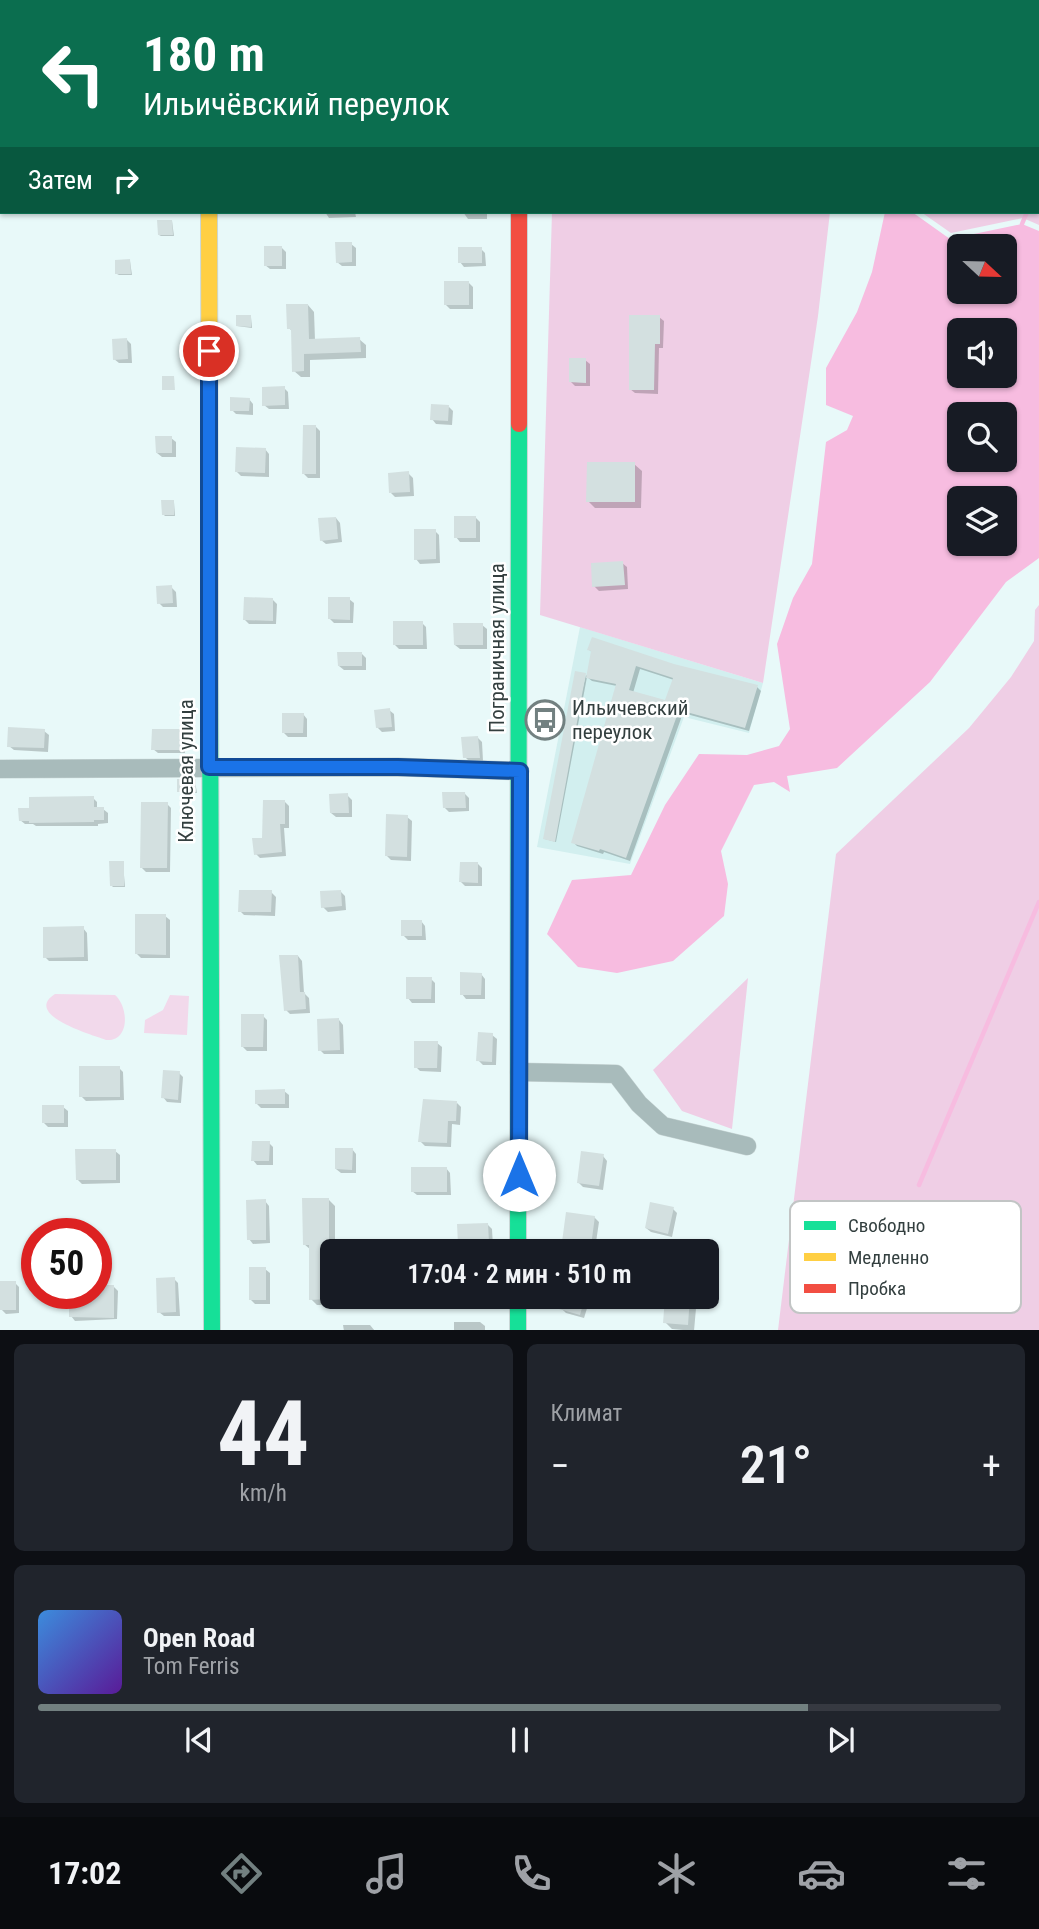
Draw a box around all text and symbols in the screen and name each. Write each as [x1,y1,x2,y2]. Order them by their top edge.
text: 180 m [143,26,265,83]
icon: left [28,28,119,119]
text: Ильичёвский переулок [143,85,450,123]
icon: right [107,161,145,199]
text: Затем [28,165,93,195]
north arrow [947,234,1017,304]
map controls [947,234,1017,556]
button: sound [947,318,1017,388]
pin [179,321,239,381]
icon: arrive [190,332,228,370]
button: search [947,402,1017,472]
button: layers [947,486,1017,556]
street label: Пограничная улица [485,563,509,733]
place label: Ильичевский переулок [572,696,688,744]
street label: Ключевая улица [174,699,198,843]
bus stop icon: Ильичевский переулок [524,699,566,741]
position arrow [482,1138,556,1212]
legend [790,1201,1021,1313]
text: Свободно [848,1214,925,1237]
speed limit sign: 50 [21,1218,112,1309]
text: Медленно [848,1246,929,1269]
text: 17:04 · 2 мин · 510 m [407,1259,632,1289]
text: Пробка [848,1277,906,1300]
text: 44 [217,1381,309,1487]
text: Климат [551,1400,622,1427]
text: 21° [740,1435,812,1496]
text: − [551,1444,570,1488]
text: + [982,1444,1001,1488]
text: km/h [240,1480,287,1507]
text: Open Road [143,1623,255,1653]
text: Tom Ferris [143,1653,239,1680]
icon: previous [180,1721,218,1759]
icon: pause [501,1721,539,1759]
icon: next [822,1721,860,1759]
icon: directions [217,1849,266,1898]
icon: music [362,1849,411,1898]
icon: phone [507,1849,556,1898]
icon: climate [652,1849,701,1898]
icon: car [797,1849,846,1898]
icon: filters [942,1849,991,1898]
text: 17:02 [48,1854,121,1892]

